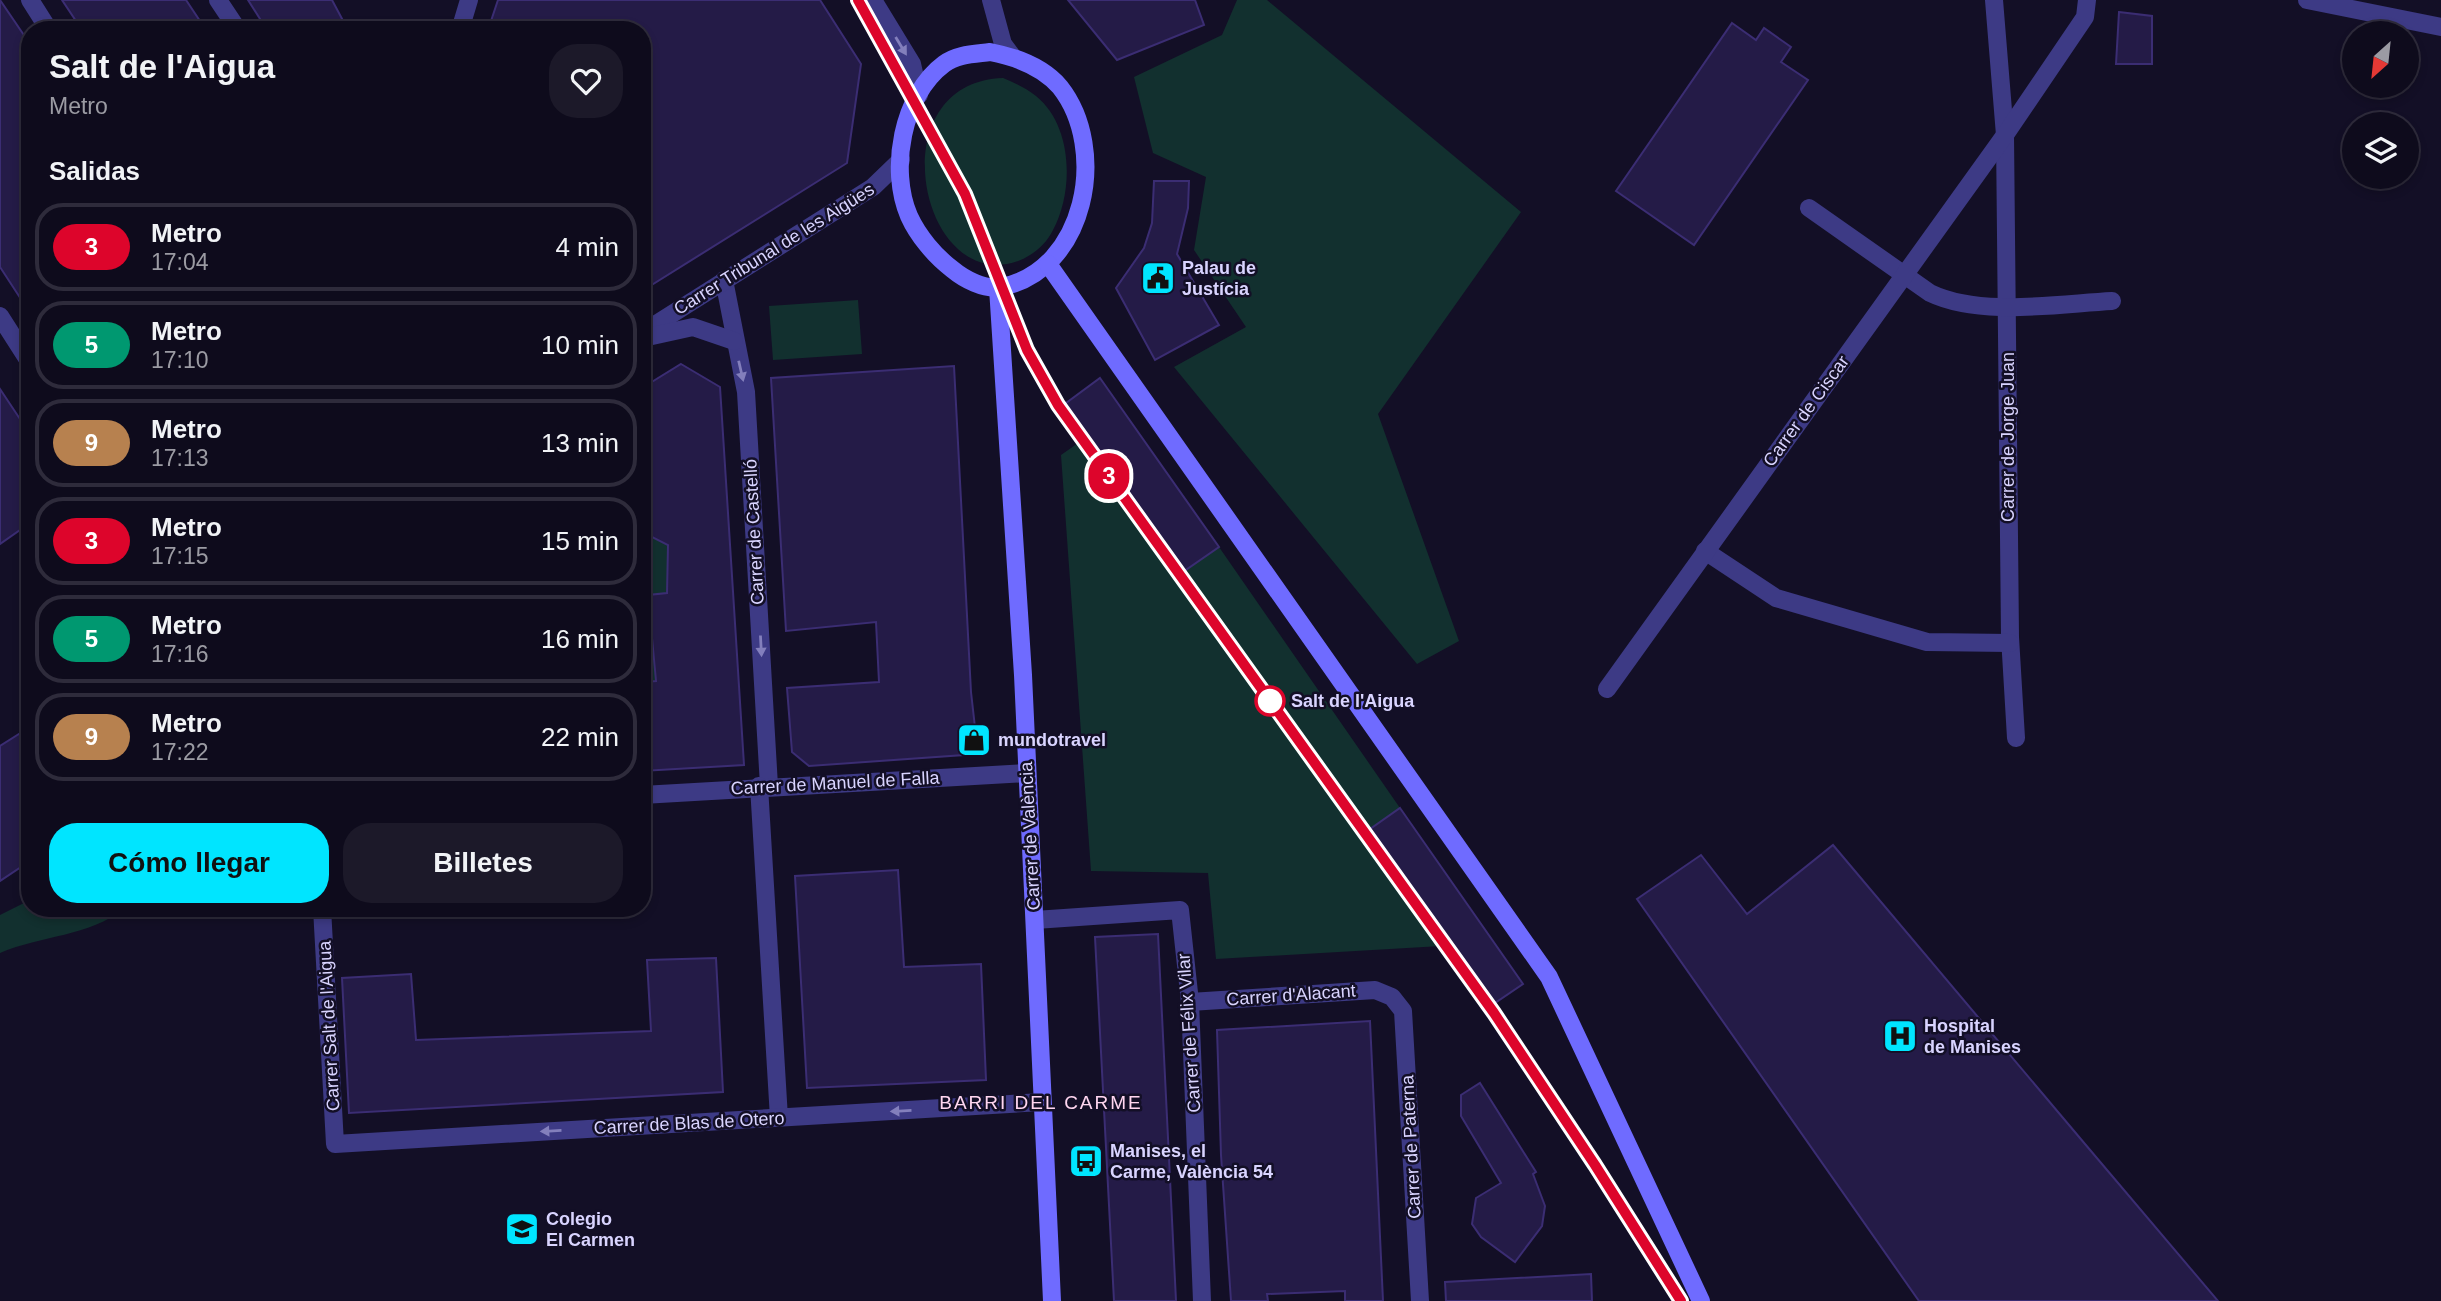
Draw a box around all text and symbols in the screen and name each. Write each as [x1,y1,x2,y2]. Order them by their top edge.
north arrow [2342,21,2418,98]
map controls [2342,21,2419,189]
one-way arrow [895,36,907,55]
button: heart [549,44,623,118]
text: Salt de l'Aigua [49,48,275,85]
text: Metro [49,93,108,119]
button: layers [2342,112,2419,189]
text: Salidas [49,156,140,186]
street label: Carrer Tribunal de les Aigües [670,179,878,319]
text: Metro [151,218,222,248]
text: 4 min [555,232,619,262]
text: 3 [85,233,98,260]
text: 17:04 [151,249,209,275]
place label: Palau de Justícia [1182,258,1256,299]
public building icon: Palau de Justícia [1139,259,1177,297]
text: Metro [151,316,222,346]
text: 10 min [541,330,619,360]
text: 5 [85,331,98,358]
text: 17:10 [151,347,209,373]
street label: Carrer de Ciscar [1759,352,1853,470]
street label: Carrer de Jorge Juan [1998,352,2018,522]
one-way arrow [736,360,747,382]
text: Metro [151,414,222,444]
text: 13 min [541,428,619,458]
text: 9 [85,429,98,456]
text: 17:13 [151,445,209,471]
line badge: 3 [1086,453,1132,499]
street label: Carrer de Castelló [740,459,768,605]
text: 3 [1102,462,1116,489]
text: Metro [151,512,222,542]
text: 15 min [541,526,619,556]
text: 3 [85,527,98,554]
text: 17:15 [151,543,209,569]
text: Metro [151,610,222,640]
text: 16 min [541,624,619,654]
text: 5 [85,625,98,652]
one-way arrow [756,636,767,658]
text: 17:16 [151,641,209,667]
marker: Salt de l'Aigua [1255,686,1285,716]
place label: Salt de l'Aigua [1291,691,1415,711]
text: Metro [151,708,222,738]
shop icon: mundotravel [955,721,993,759]
text: 22 min [541,722,619,752]
text: 9 [85,723,98,750]
place label: mundotravel [998,730,1106,750]
text: 17:22 [151,739,209,765]
street label: Carrer de València [1016,760,1044,911]
street label: Carrer de Manuel de Falla [730,767,941,798]
button: Cómo llegar [49,823,329,903]
button: Billetes [343,823,623,903]
street label: Carrer Salt de l'Aigua [315,939,343,1112]
street label: Carrer de Félix Vilar [1173,953,1205,1113]
street label: Carrer d'Alacant [1226,981,1356,1009]
place label: Hospital de Manises [1924,1016,2021,1057]
hospital icon: Hospital de Manises [1881,1017,1919,1055]
street label: Carrer de Paterna [1397,1074,1425,1219]
district label: BARRI DEL CARME [939,1092,1143,1113]
one-way arrow [890,1105,912,1116]
street label: Carrer de Blas de Otero [593,1108,785,1138]
one-way arrow [540,1126,562,1137]
place label: Manises, el Carme, València 54 [1110,1141,1273,1182]
bus stop icon: Manises, el Carme, València 54 [1067,1142,1105,1180]
place label: Colegio El Carmen [546,1209,635,1250]
school or university icon: Colegio El Carmen [503,1210,541,1248]

